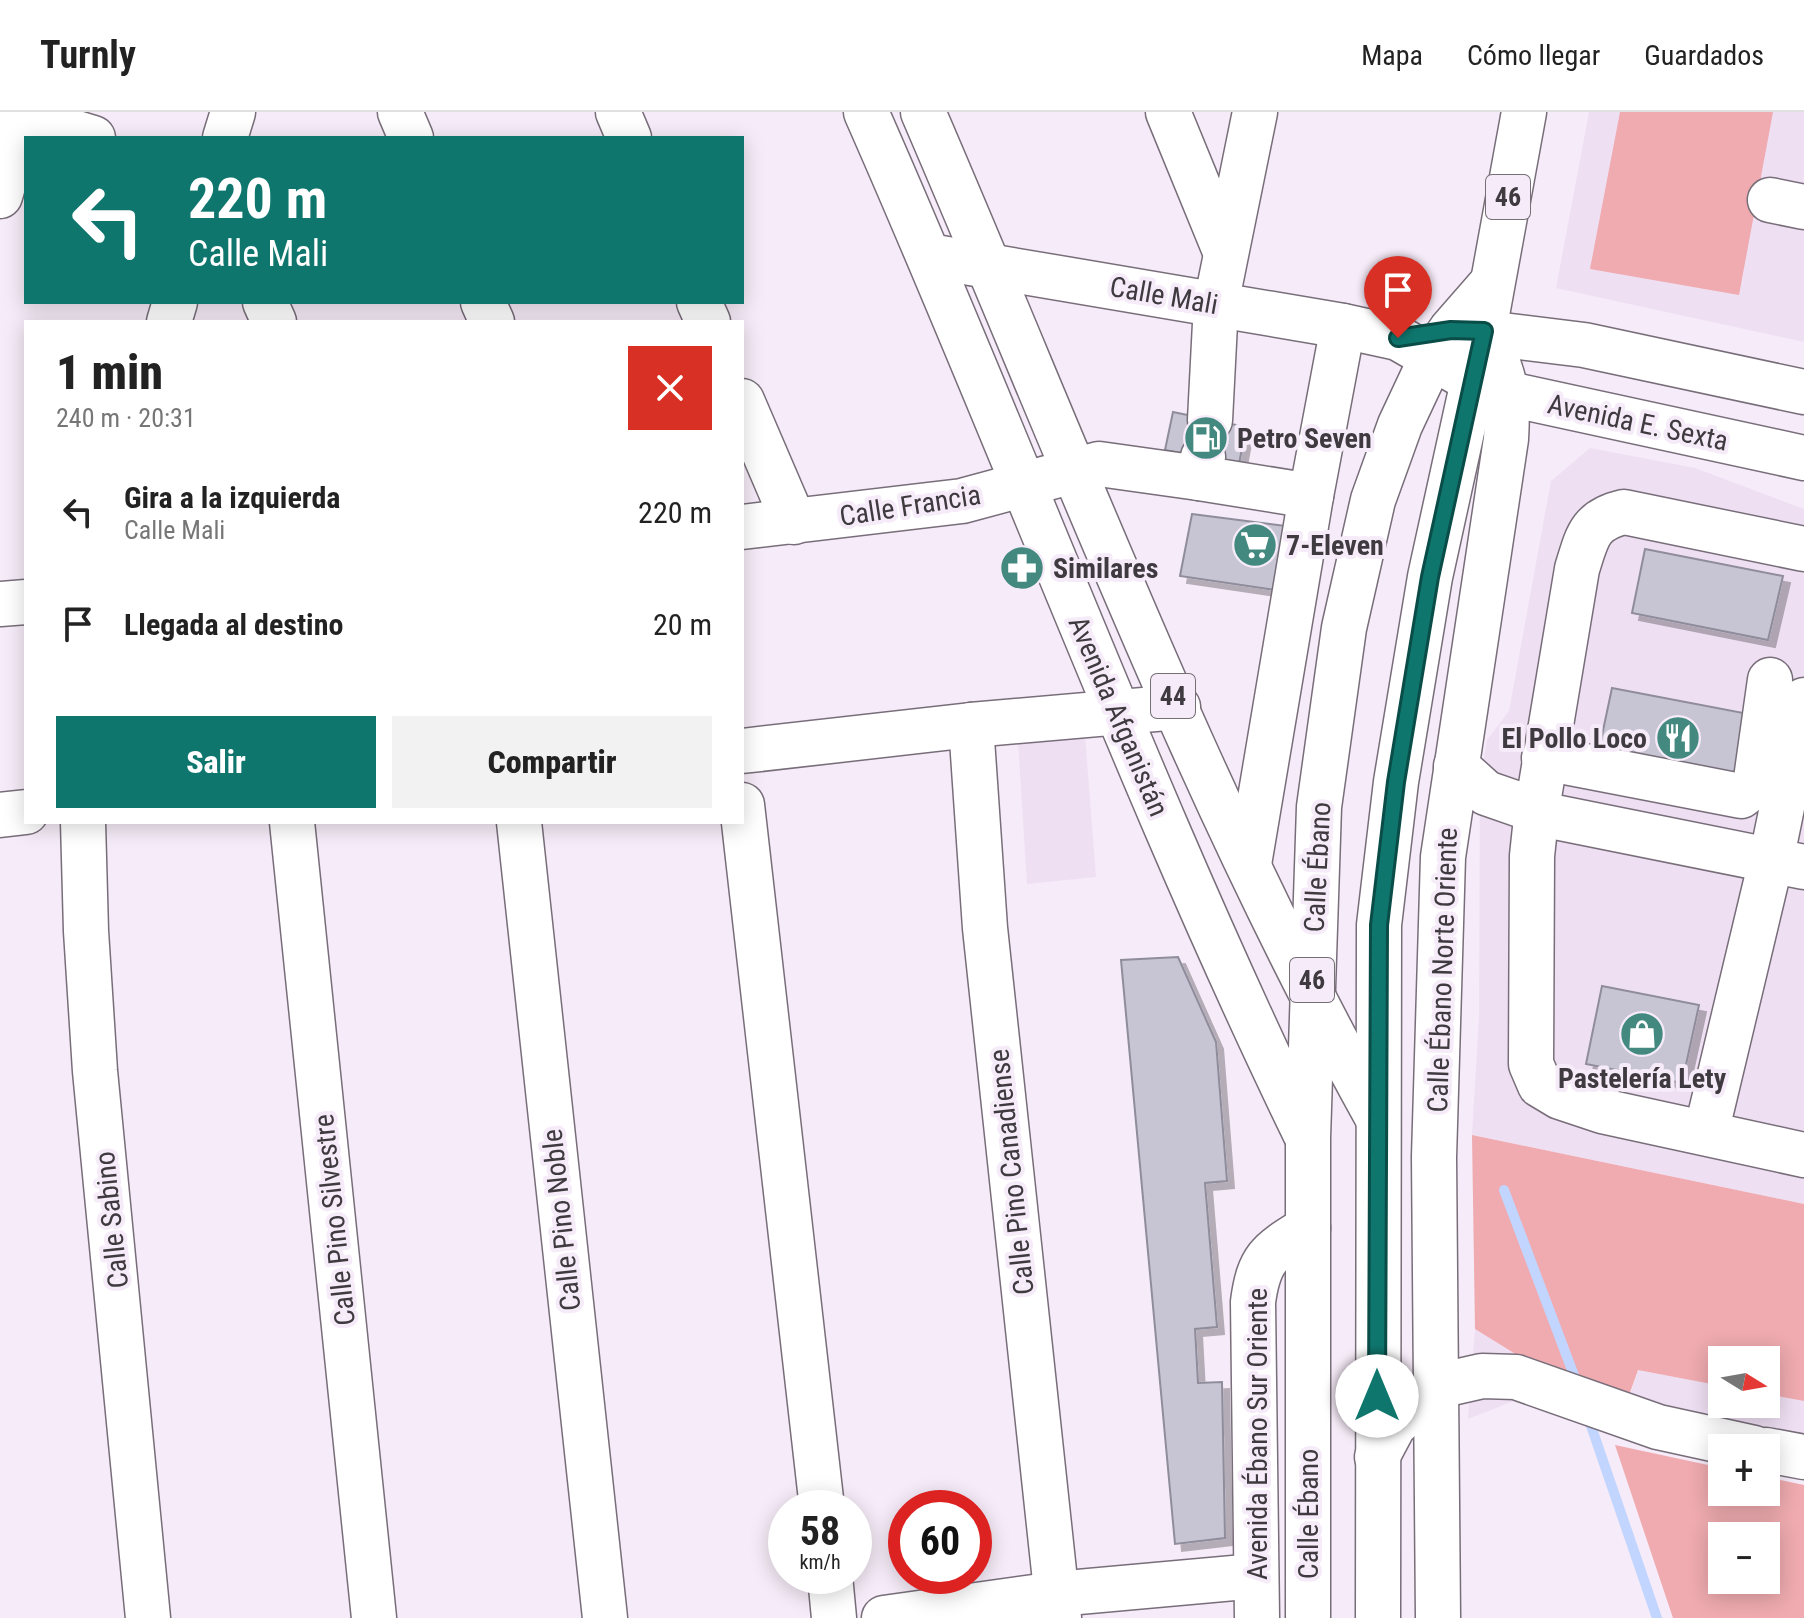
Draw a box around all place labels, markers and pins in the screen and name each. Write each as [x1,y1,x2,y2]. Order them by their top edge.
pin [1364,256,1432,338]
fuel station icon: Petro Seven [1182,414,1230,462]
place label: Petro Seven [1237,422,1372,455]
supermarket icon: 7-Eleven [1231,521,1279,569]
place label: 7-Eleven [1286,529,1384,562]
pharmacy icon: Similares [998,544,1046,592]
place label: Similares [1053,552,1158,585]
restaurant icon: El Pollo Loco [1654,714,1702,762]
place label: El Pollo Loco [1501,722,1647,755]
shop icon: Pastelería Lety [1618,1010,1666,1058]
place label: Pastelería Lety [1558,1062,1727,1095]

